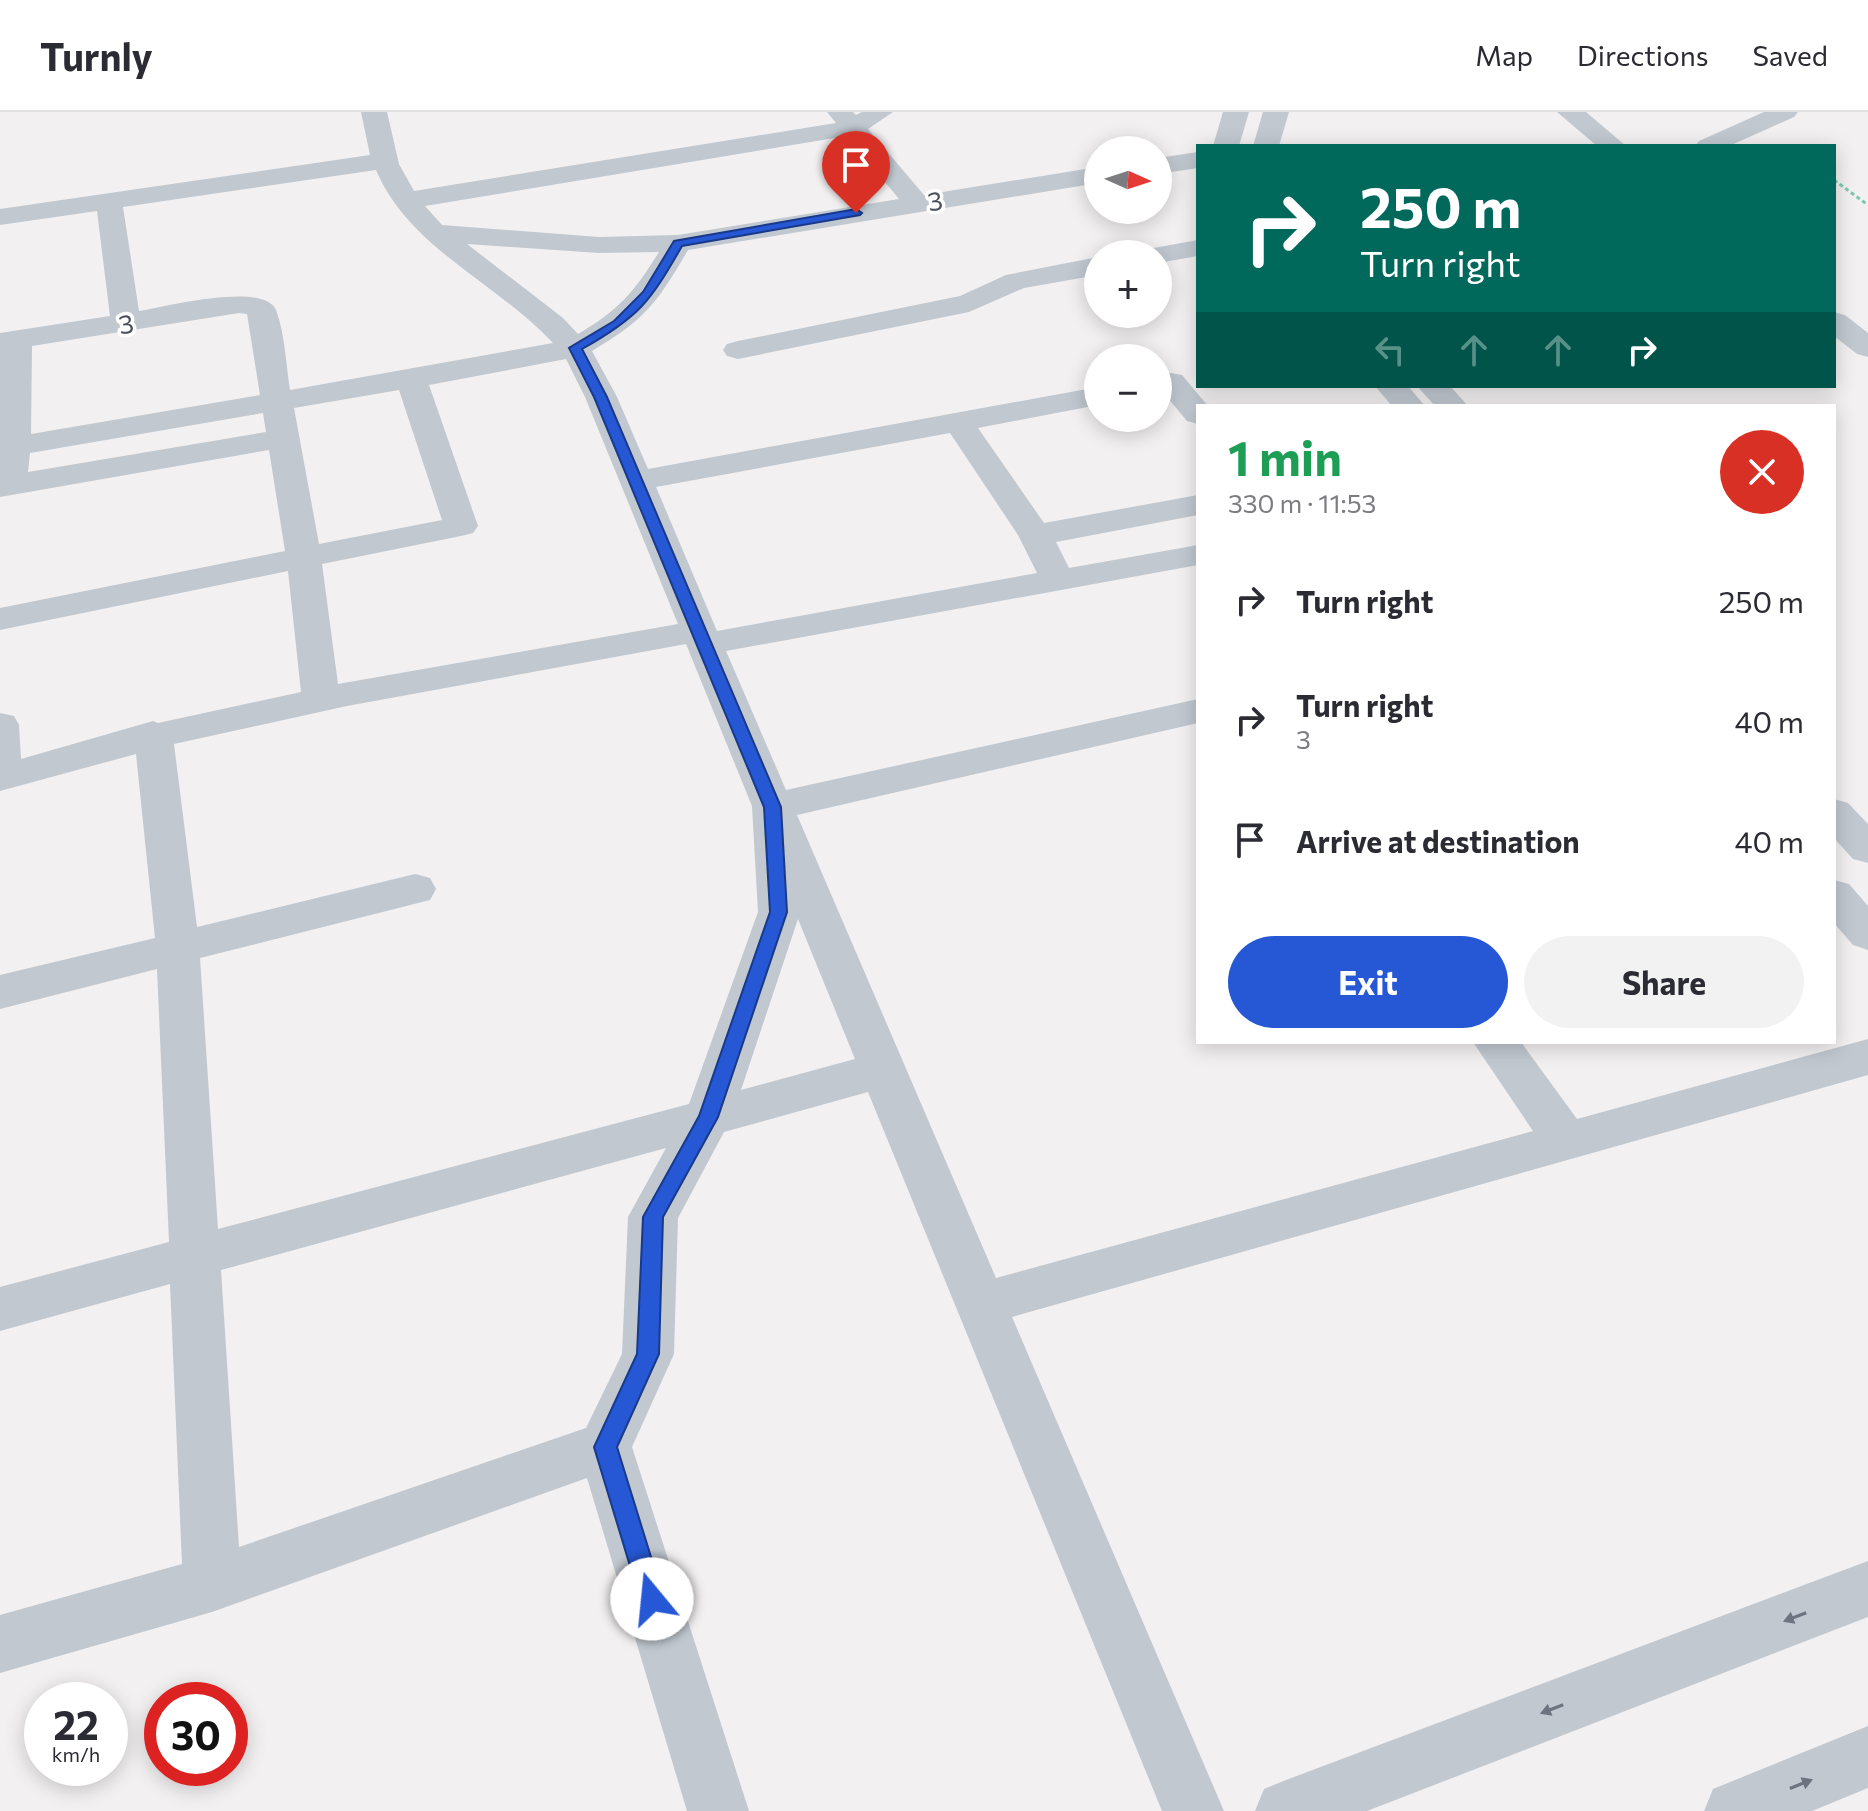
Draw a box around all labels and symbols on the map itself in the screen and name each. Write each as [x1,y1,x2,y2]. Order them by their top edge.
pin [822,131,890,213]
north arrow [1084,136,1172,224]
street label: 3 [925,184,945,216]
street label: 3 [116,307,136,339]
position arrow [610,1557,694,1641]
one-way arrow [1783,1611,1807,1624]
speed limit sign: 30 [144,1682,248,1786]
one-way arrow [1540,1703,1564,1716]
one-way arrow [1789,1777,1813,1790]

